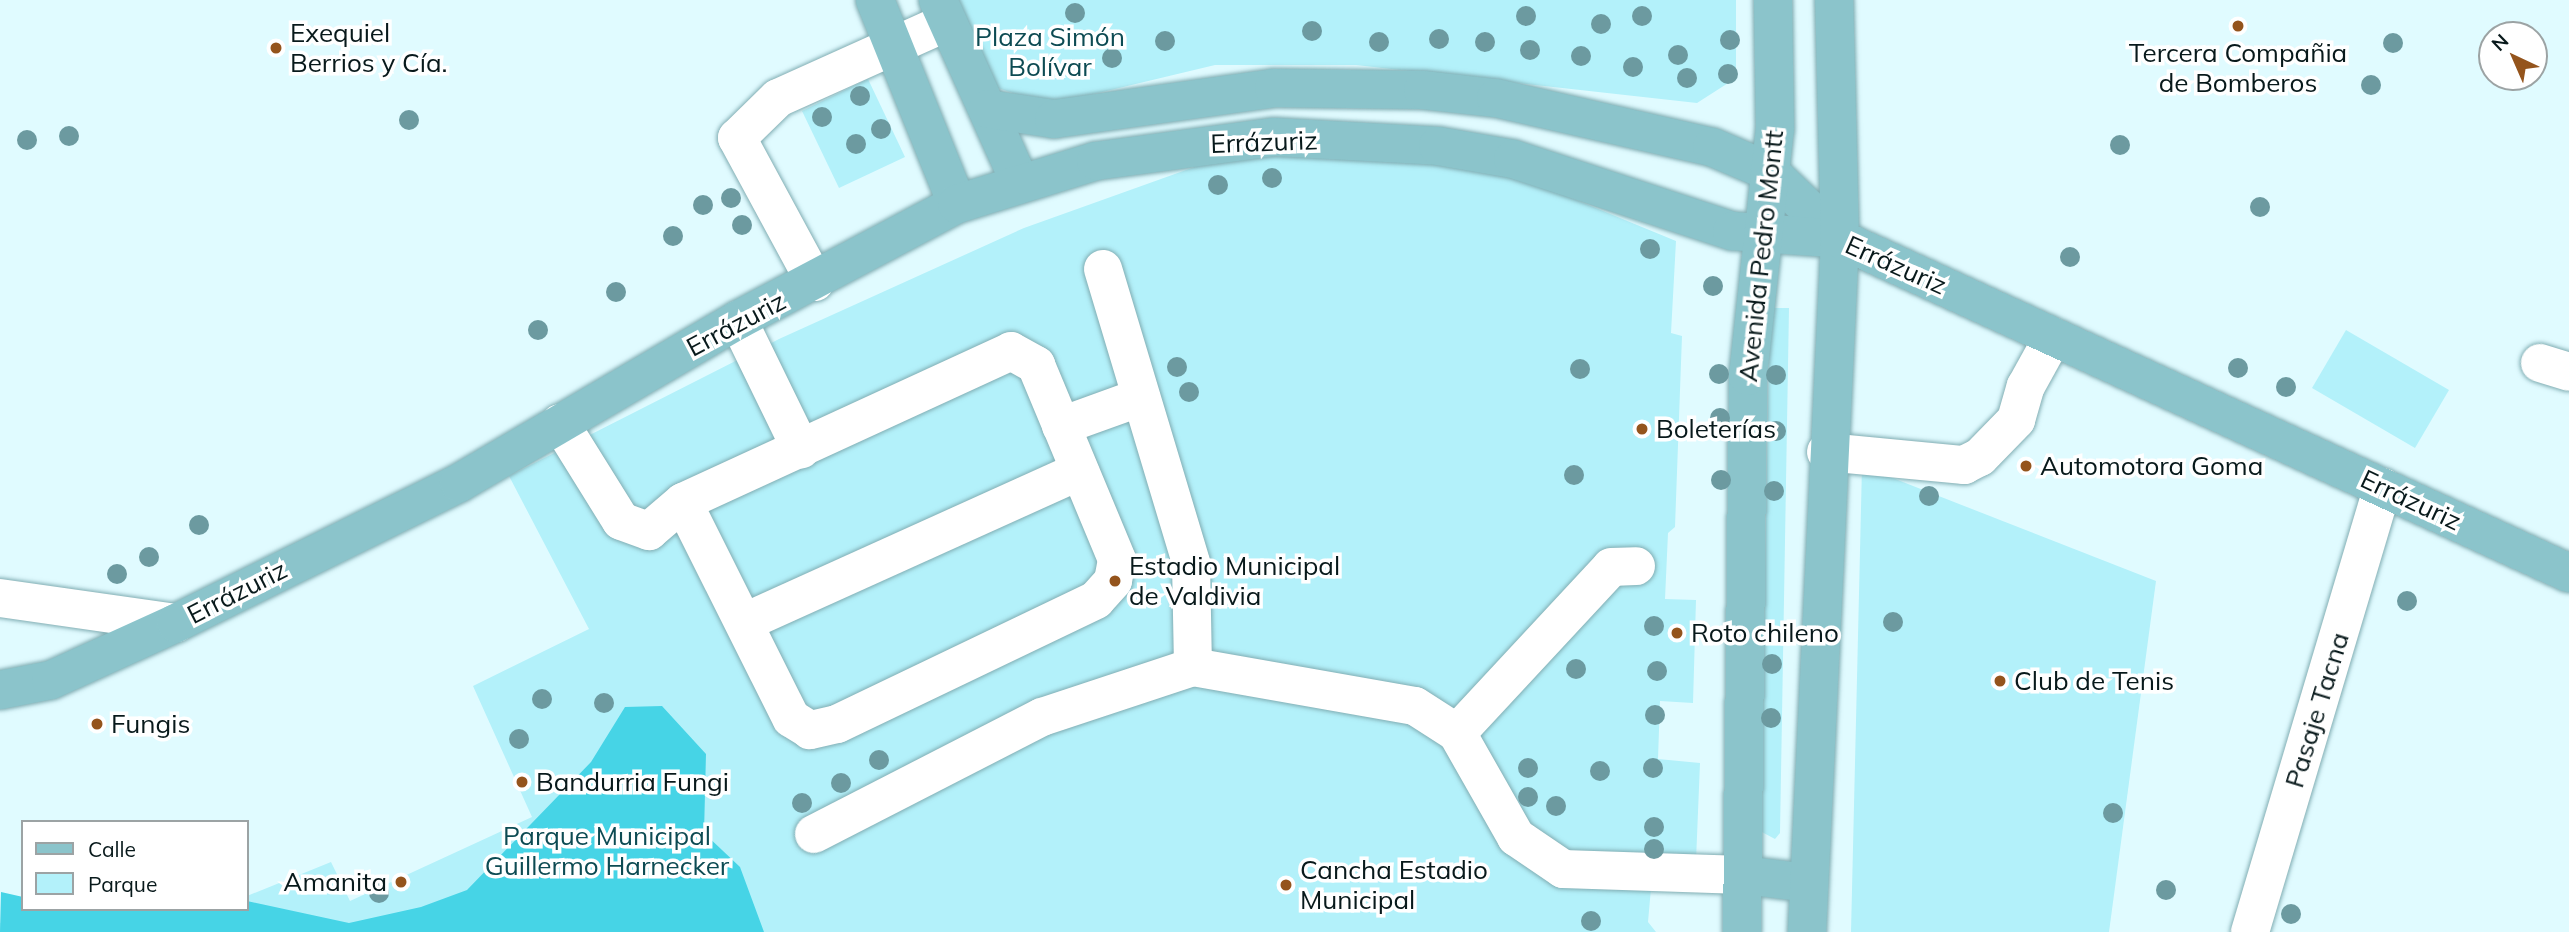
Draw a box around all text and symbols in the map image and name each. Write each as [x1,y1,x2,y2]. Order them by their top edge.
place label: Exequiel Berrios y Cía. [290,17,448,78]
marker: Tercera Compañia de Bomberos [2230,18,2246,34]
park label: Plaza Simón Bolívar [975,21,1125,82]
north arrow [2478,21,2548,91]
text: N [2486,29,2513,56]
place label: Tercera Compañia de Bomberos [2129,37,2347,98]
marker: Exequiel Berrios y Cía. [268,40,284,56]
street label: Errázuriz [1210,125,1318,159]
street label: Avenida Pedro Montt [1732,129,1790,383]
street label: Errázuriz [1841,229,1951,301]
street label: Errázuriz [681,285,791,363]
place label: Boleterías [1656,413,1776,445]
marker: Boleterías [1634,421,1650,437]
place label: Automotora Goma [2040,450,2263,482]
marker: Automotora Goma [2018,458,2034,474]
street label: Errázuriz [2356,463,2466,537]
place label: Estadio Municipal de Valdivia [1129,550,1340,612]
street label: Errázuriz [182,554,292,630]
marker: Estadio Municipal de Valdivia [1107,573,1123,589]
place label: Roto chileno [1691,617,1839,649]
marker: Roto chileno [1669,625,1685,641]
street label: Pasaje Tacna [2279,629,2355,791]
place label: Club de Tenis [2014,665,2174,697]
marker: Club de Tenis [1992,673,2008,689]
place label: Fungis [111,708,190,740]
marker: Fungis [89,716,105,732]
place label: Bandurria Fungi [536,766,729,798]
marker: Bandurria Fungi [514,774,530,790]
legend [21,820,248,911]
park label: Parque Municipal Guillermo Harnecker [485,820,729,882]
text: Calle [88,836,136,862]
place label: Cancha Estadio Municipal [1300,854,1488,916]
place label: Amanita [283,866,387,898]
text: Parque [88,871,157,897]
marker: Amanita [393,874,409,890]
marker: Cancha Estadio Municipal [1278,877,1294,893]

